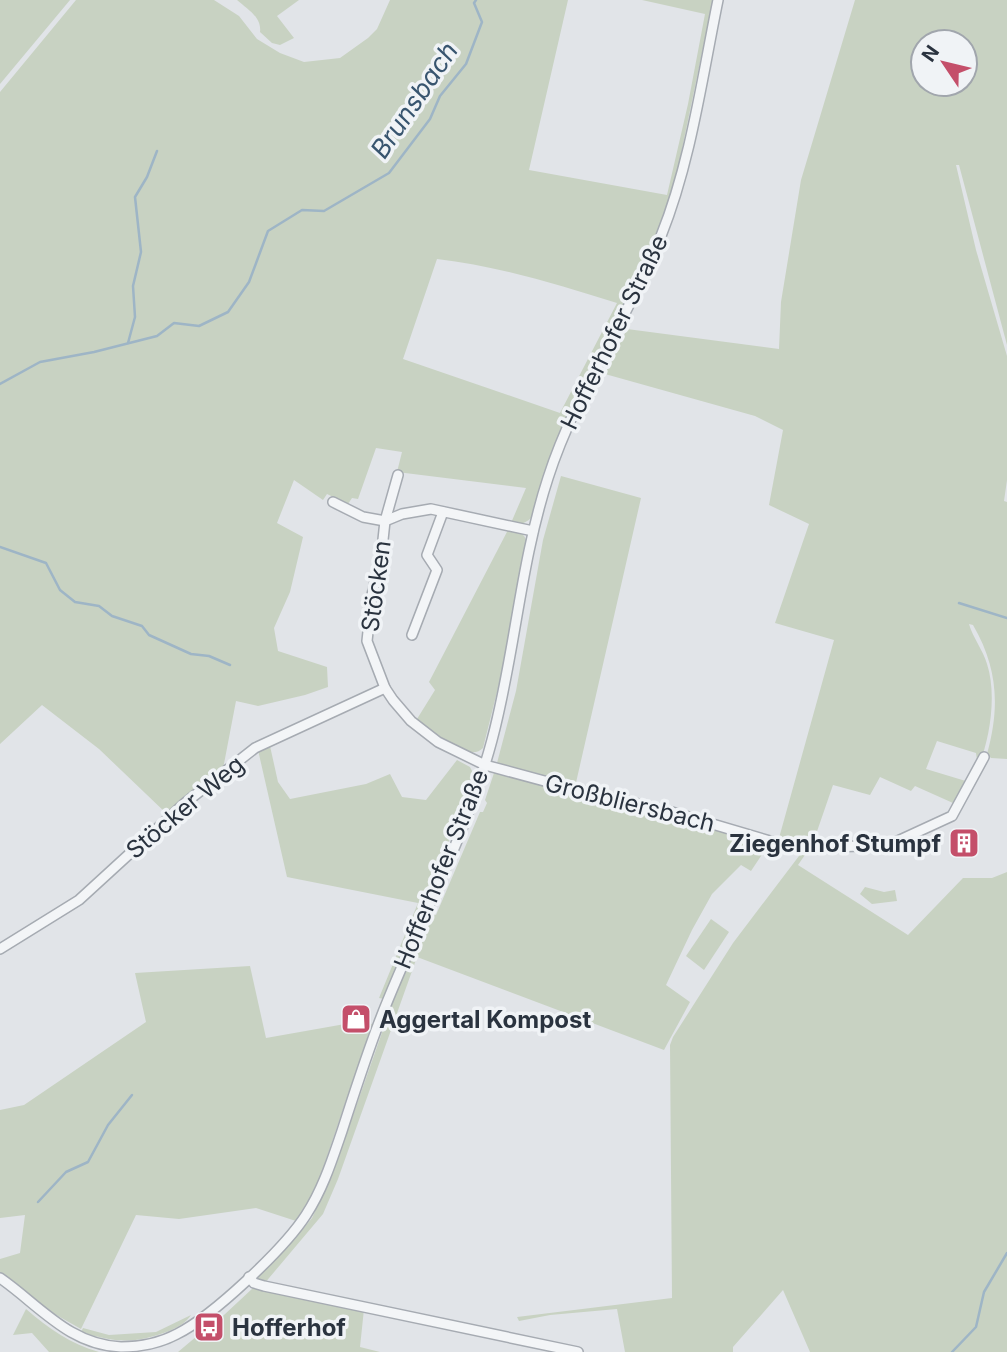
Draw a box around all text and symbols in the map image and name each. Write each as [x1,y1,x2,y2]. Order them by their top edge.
north arrow [909,28,979,98]
water label: Brunsbach [364,36,464,164]
text: N [917,41,944,66]
street label: Hofferhofer Straße [554,230,674,434]
street label: Stöcken [355,538,397,634]
street label: Stöcker Weg [120,749,250,865]
street label: Hofferhofer Straße [388,765,494,973]
street label: Großbliersbach [542,768,718,838]
building icon: Ziegenhof Stumpf [947,826,981,860]
place label: Ziegenhof Stumpf [729,829,941,858]
shop icon: Aggertal Kompost [339,1002,373,1036]
place label: Aggertal Kompost [379,1005,591,1034]
bus stop icon: Hofferhof [192,1310,226,1344]
place label: Hofferhof [232,1313,346,1342]

